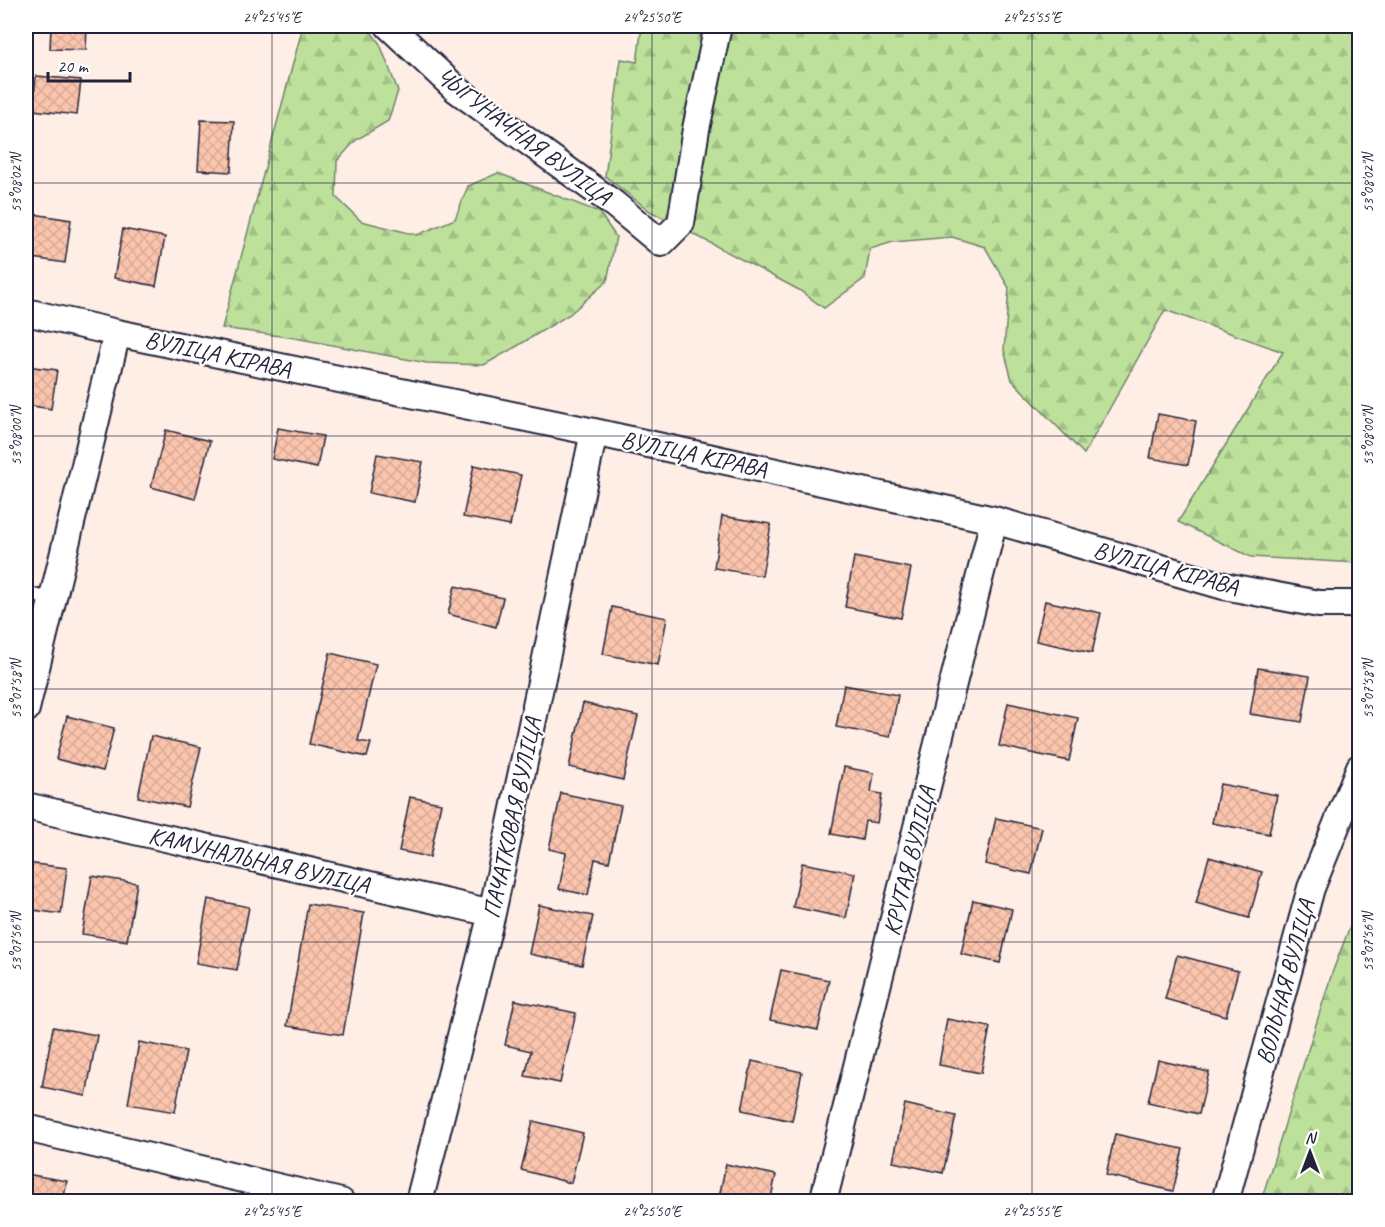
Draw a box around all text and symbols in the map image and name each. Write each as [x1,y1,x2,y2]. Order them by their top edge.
text: 24°25'45"E [243,8,303,27]
text: 24°25'50"E [623,8,683,27]
text: 24°25'55"E [1003,8,1063,27]
scale bar [48,45,130,83]
text: 20 m [57,55,90,77]
street label: ЧЫГУНАЧНАЯ ВУЛІЦА [431,61,618,212]
text: 53°08'02"N [7,150,26,213]
text: 53°08'02"N [1359,150,1378,213]
street label: ВУЛІЦА КІРАВА [142,324,295,384]
text: 53°08'00"N [7,403,26,466]
text: 53°08'00"N [1359,403,1378,466]
street label: ВУЛІЦА КІРАВА [618,424,771,484]
street label: ВУЛІЦА КІРАВА [1090,534,1242,602]
text: 53°07'58"N [7,656,26,719]
text: 53°07'58"N [1359,656,1378,719]
street label: ПАЧАТКОВАЯ ВУЛІЦА [476,714,548,921]
street label: КРУТАЯ ВУЛІЦА [876,783,942,938]
street label: КАМУНАЛЬНАЯ ВУЛІЦА [146,820,373,900]
street label: ВОЛЬНАЯ ВУЛІЦА [1249,896,1322,1067]
text: 53°07'56"N [7,909,26,972]
text: 53°07'56"N [1359,909,1378,972]
north arrow [1280,1122,1340,1182]
text: N [1305,1128,1318,1148]
text: 24°25'45"E [243,1202,303,1221]
text: 24°25'50"E [623,1202,683,1221]
text: 24°25'55"E [1003,1202,1063,1221]

